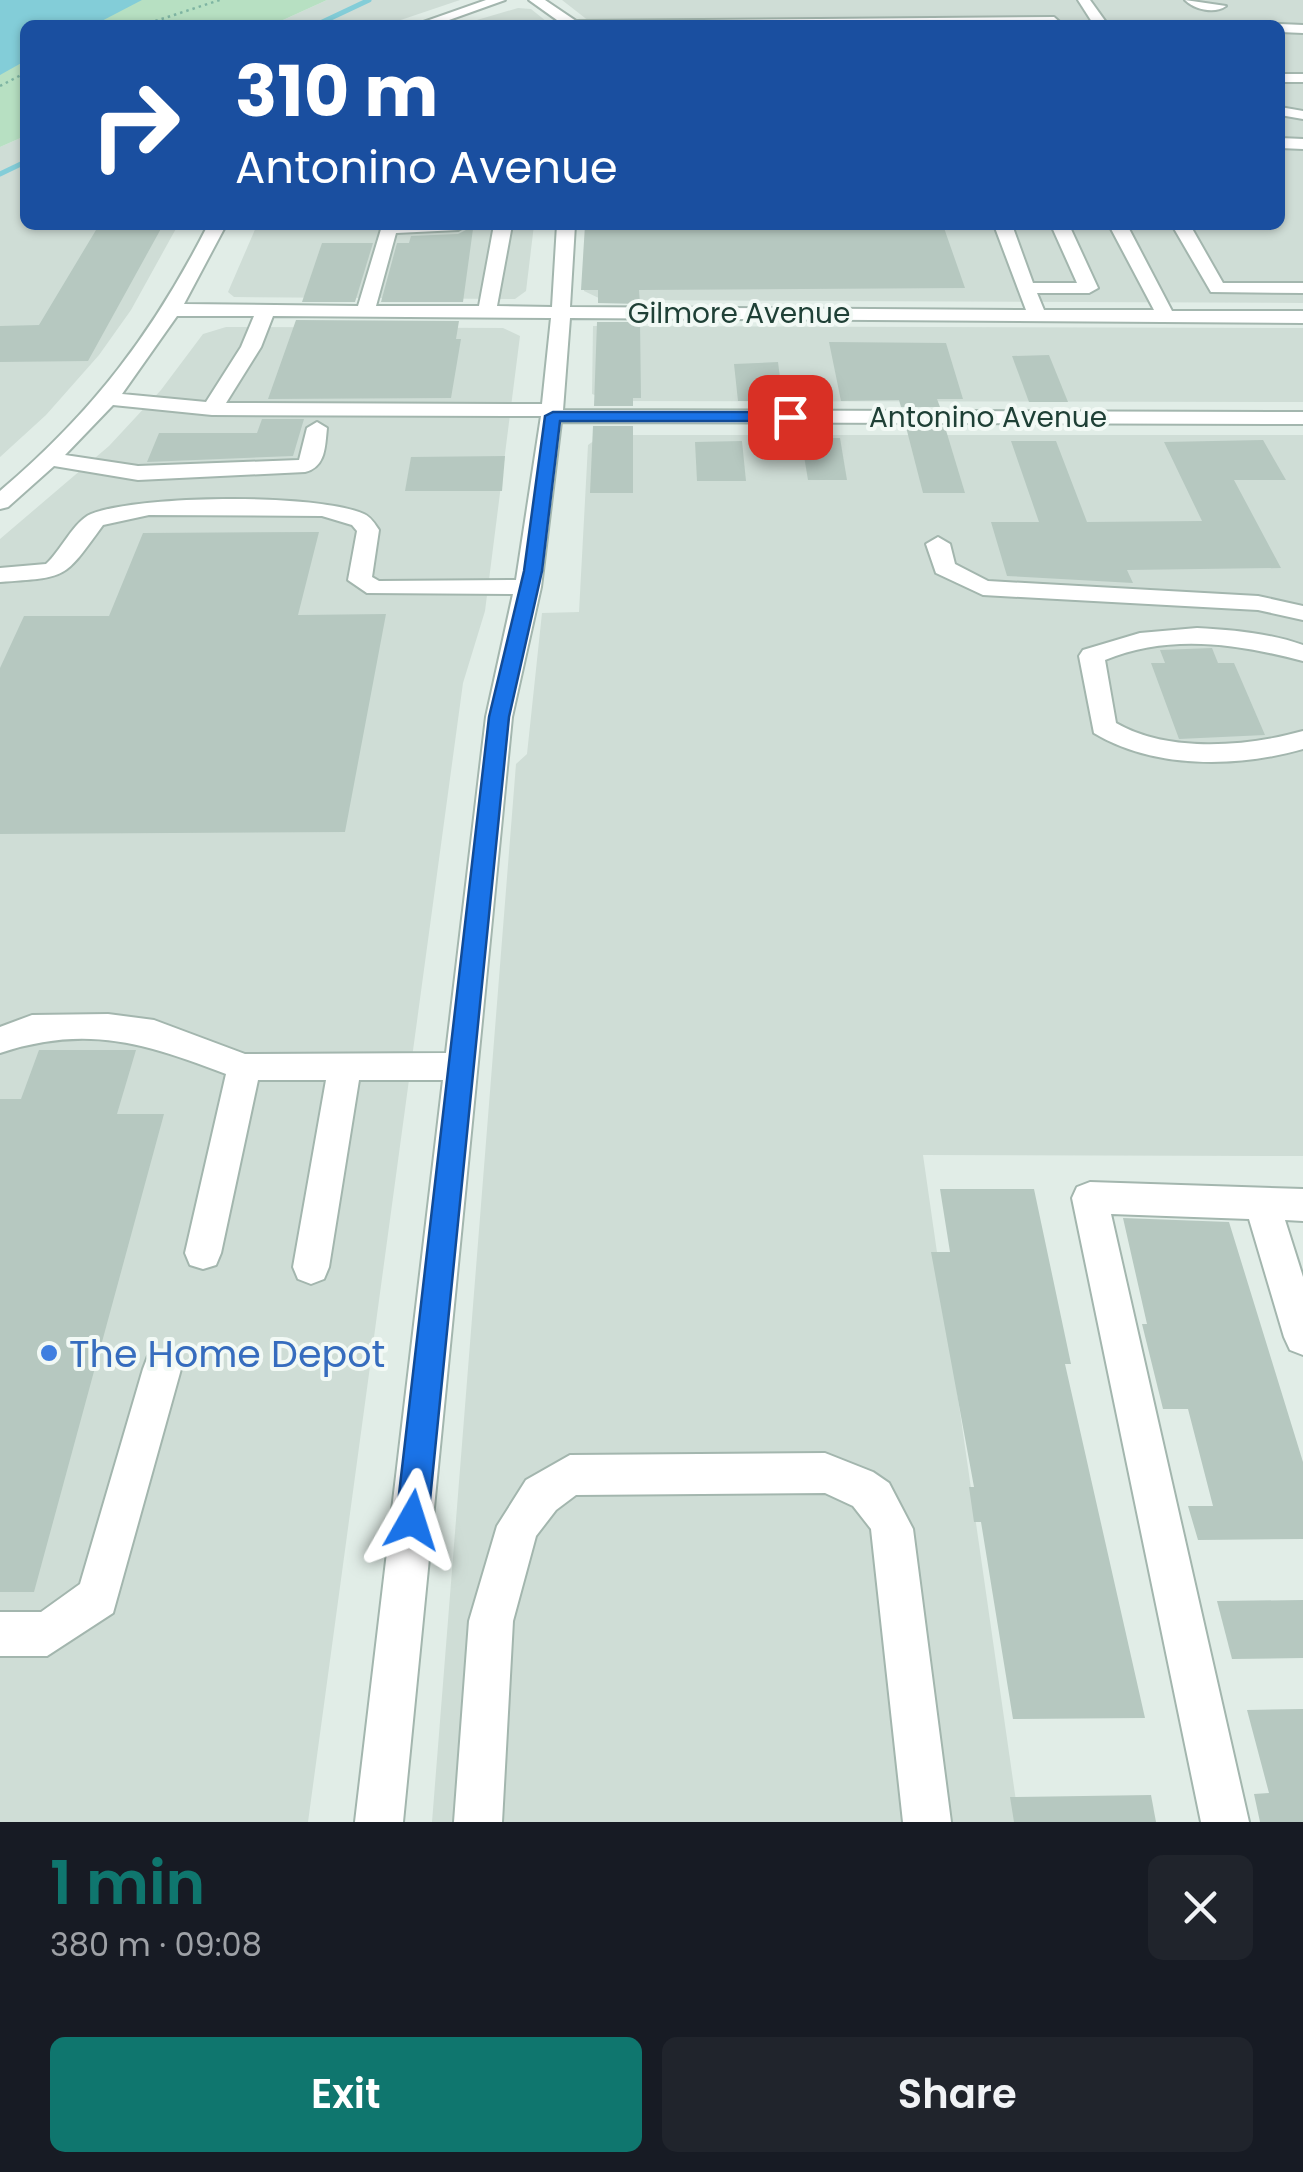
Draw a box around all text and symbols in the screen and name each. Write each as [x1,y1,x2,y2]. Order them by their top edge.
text: 310 m [235,42,438,141]
icon: right [70,60,200,190]
text: Antonino Avenue [235,136,618,199]
street label: Gilmore Avenue [628,294,850,333]
pin [748,375,833,460]
icon: arrive [763,390,818,445]
street label: Antonino Avenue [869,398,1107,437]
place label: The Home Depot [69,1327,385,1380]
marker: The Home Depot [38,1342,60,1364]
position arrow [360,1468,464,1572]
text: 1 min [50,1841,205,1925]
button: close [1148,1855,1253,1960]
text: 380 m · 09:08 [50,1922,262,1967]
button: Exit [50,2037,642,2152]
button: Share [662,2037,1253,2152]

